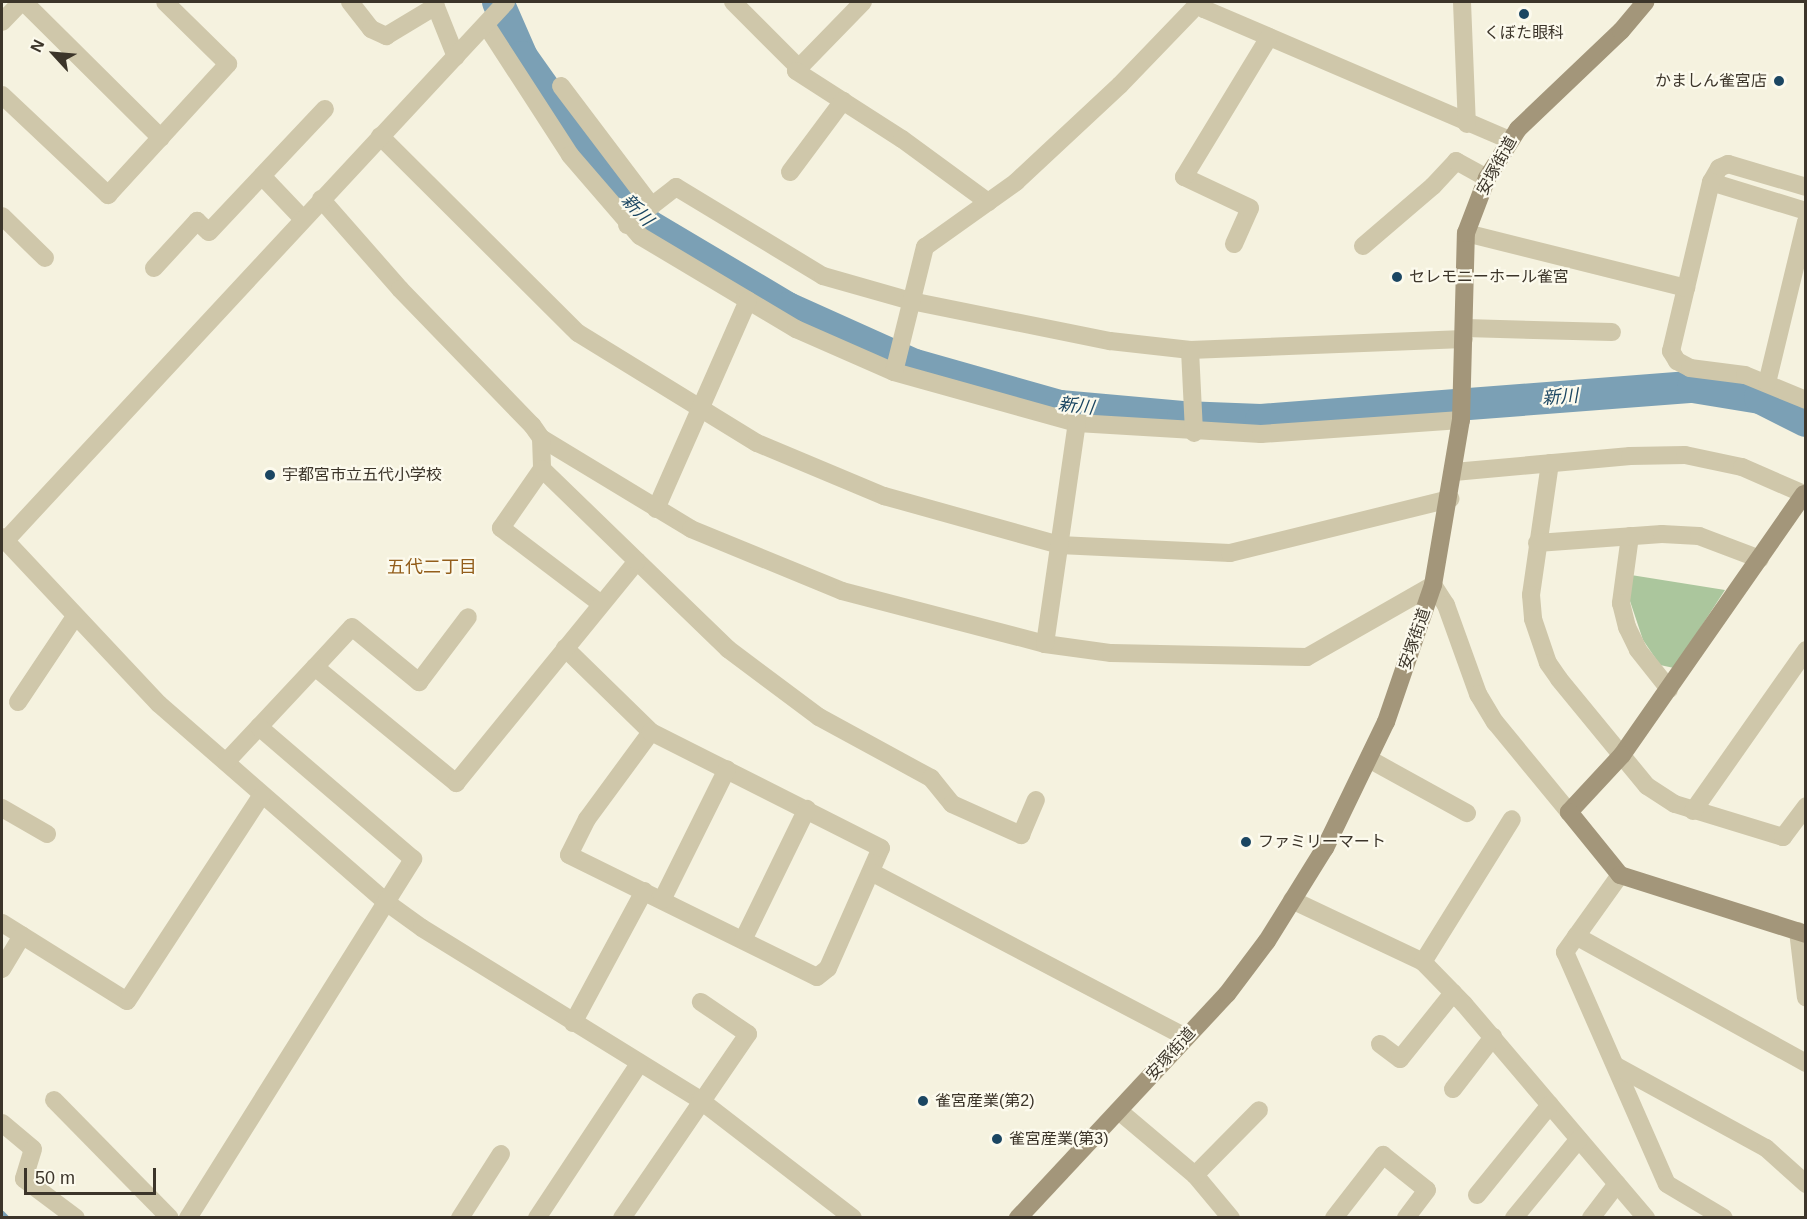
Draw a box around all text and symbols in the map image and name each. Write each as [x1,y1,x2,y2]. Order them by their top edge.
marker: くぼた眼科 [1517,7,1531,21]
place label: くぼた眼科 [1484,23,1564,43]
north arrow [24,24,84,84]
text: N [27,37,48,55]
place label: かましん雀宮店 [1655,71,1767,91]
marker: かましん雀宮店 [1772,74,1786,88]
street label: 安塚街道 [1473,133,1521,199]
water label: 新川 [617,190,657,230]
place label: セレモニーホール雀宮 [1409,267,1569,287]
marker: セレモニーホール雀宮 [1390,270,1404,284]
water label: 新川 [1541,385,1579,409]
water label: 新川 [1057,393,1095,419]
place label: 宇都宮市立五代小学校 [282,465,442,485]
marker: 宇都宮市立五代小学校 [263,468,277,482]
district label: 五代二丁目 [387,556,477,578]
street label: 安塚街道 [1396,606,1434,672]
place label: ファミリーマート [1258,832,1386,852]
marker: ファミリーマート [1239,835,1253,849]
street label: 安塚街道 [1142,1024,1200,1084]
place label: 雀宮産業(第2) [935,1091,1035,1111]
marker: 雀宮産業(第2) [916,1094,930,1108]
place label: 雀宮産業(第3) [1009,1129,1109,1149]
marker: 雀宮産業(第3) [990,1132,1004,1146]
scale bar [27,1156,159,1194]
text: 50 m [35,1168,75,1188]

